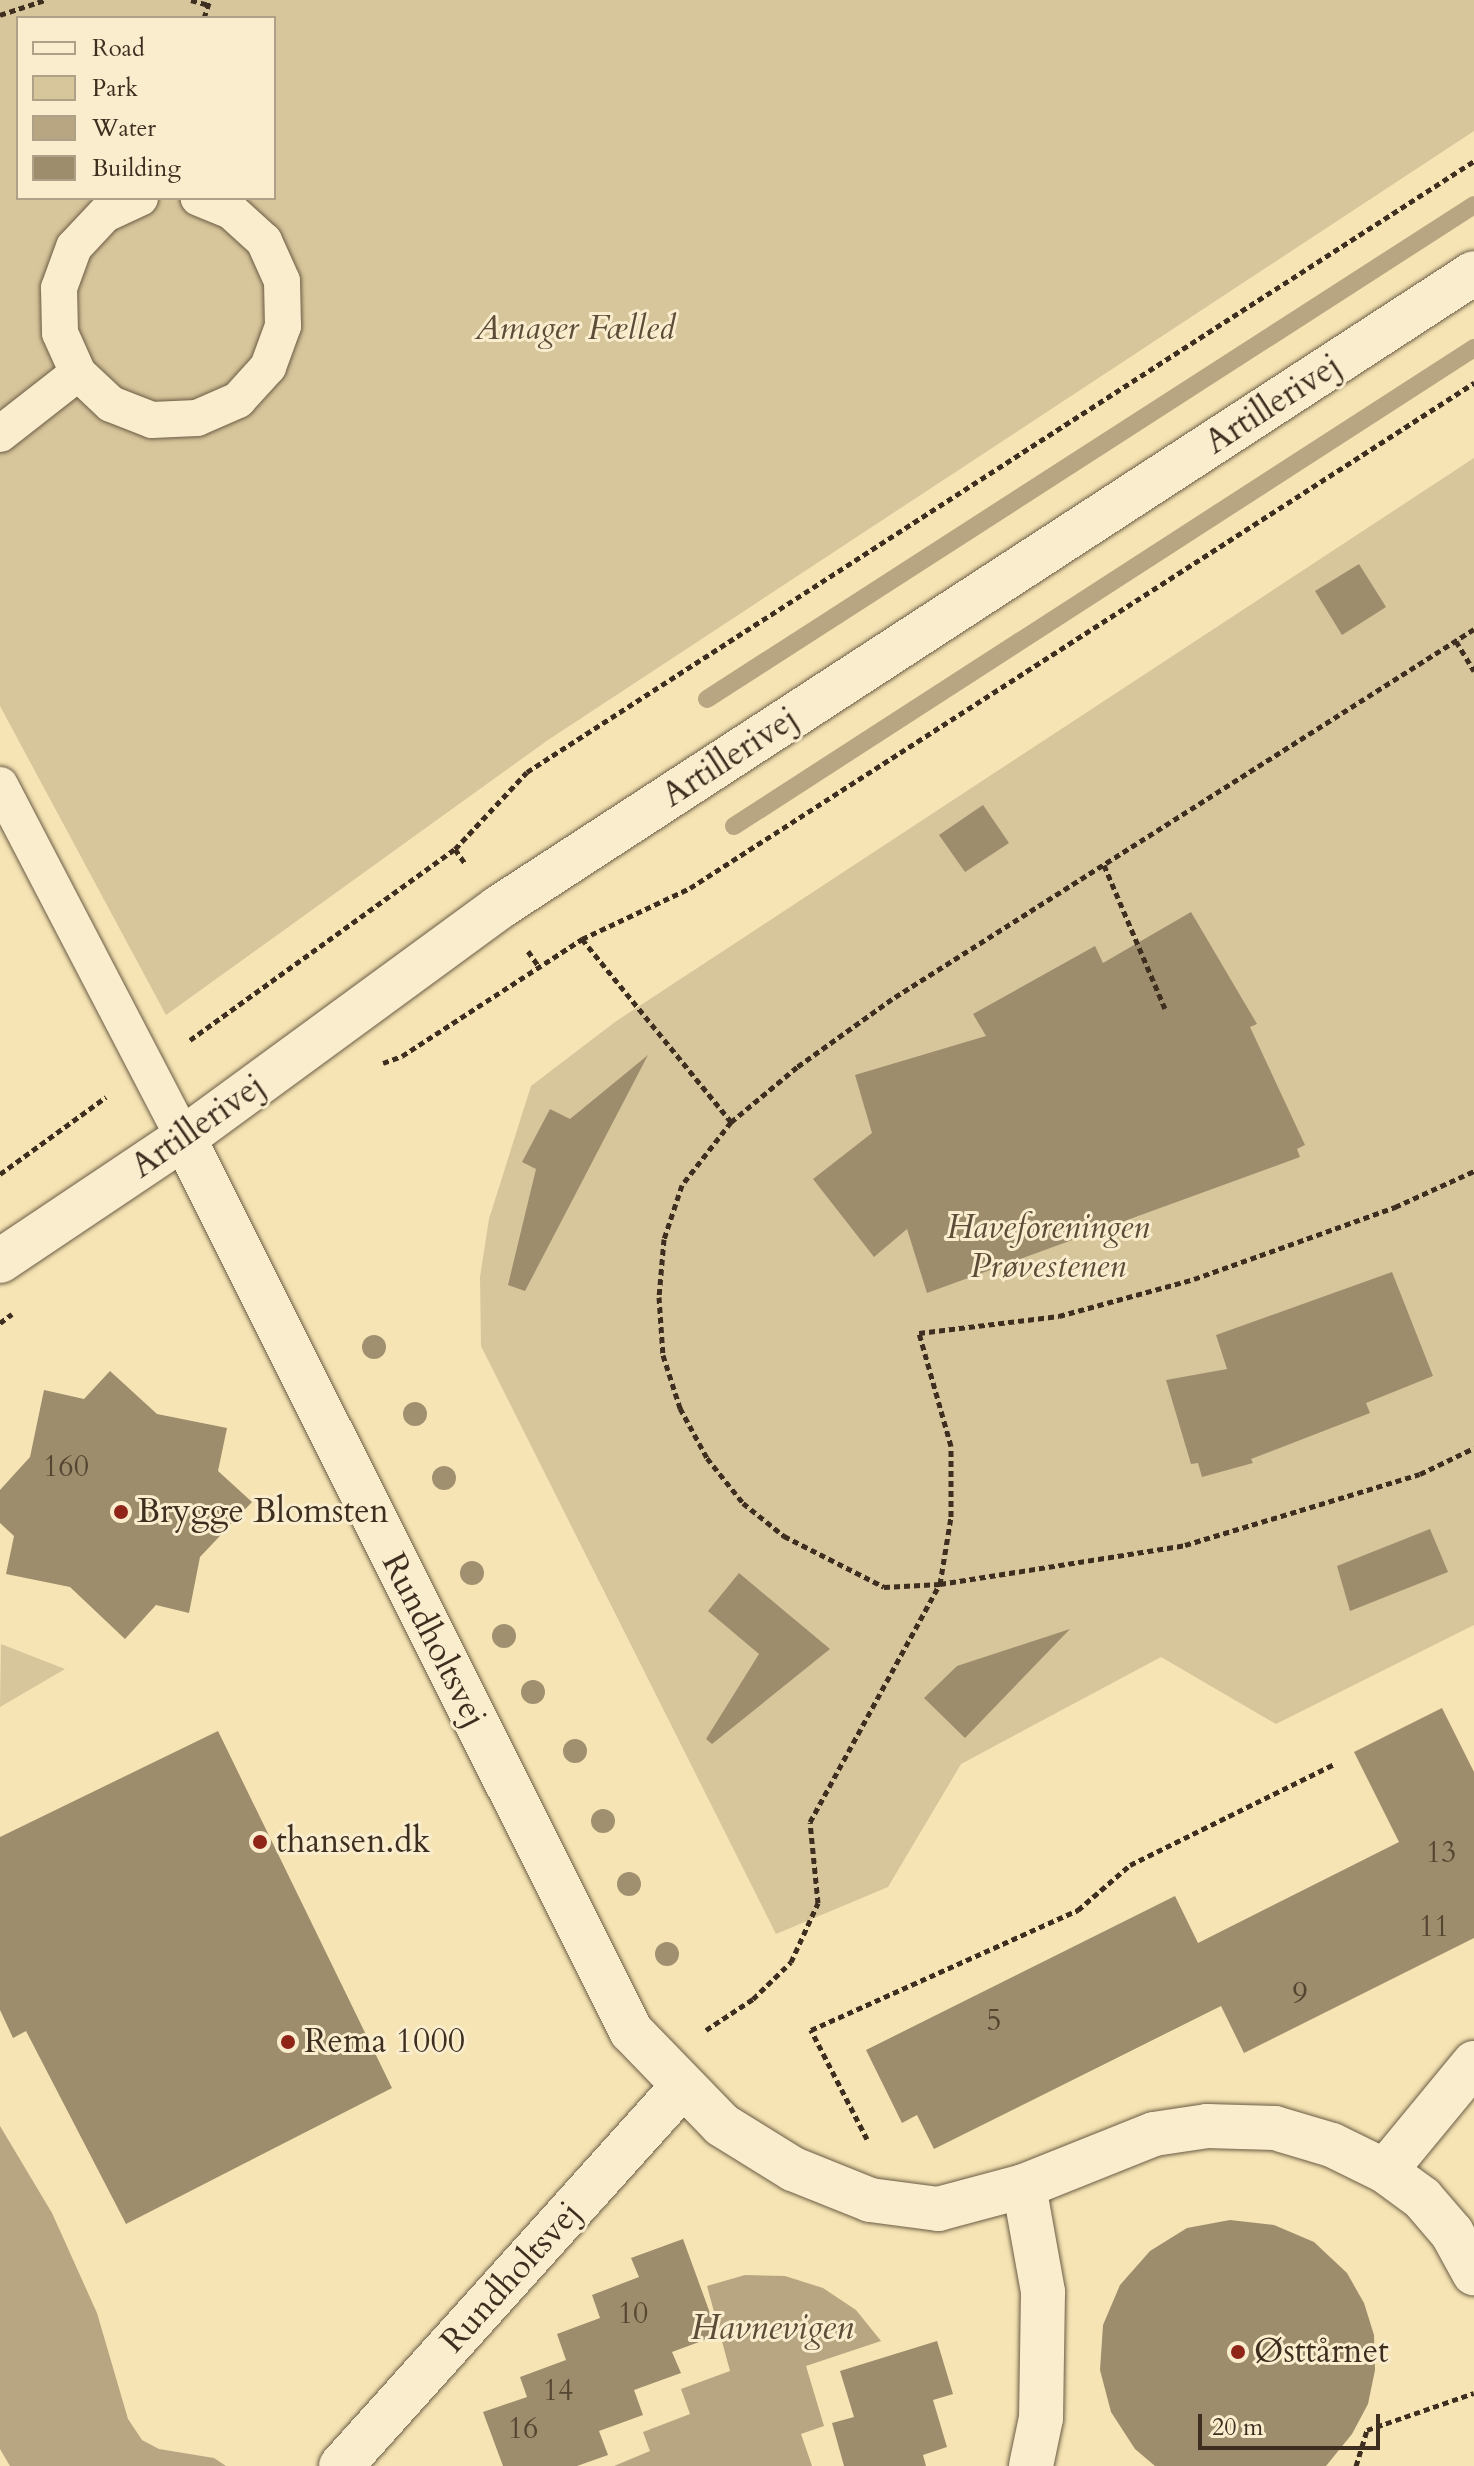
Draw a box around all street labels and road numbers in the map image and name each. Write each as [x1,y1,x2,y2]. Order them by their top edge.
street label: Artillerivej [1197,345,1349,463]
street label: Artillerivej [654,698,806,816]
street label: Artillerivej [123,1065,273,1187]
street label: Rundholtsvej [373,1546,495,1734]
street label: Rundholtsvej [432,2193,590,2361]

